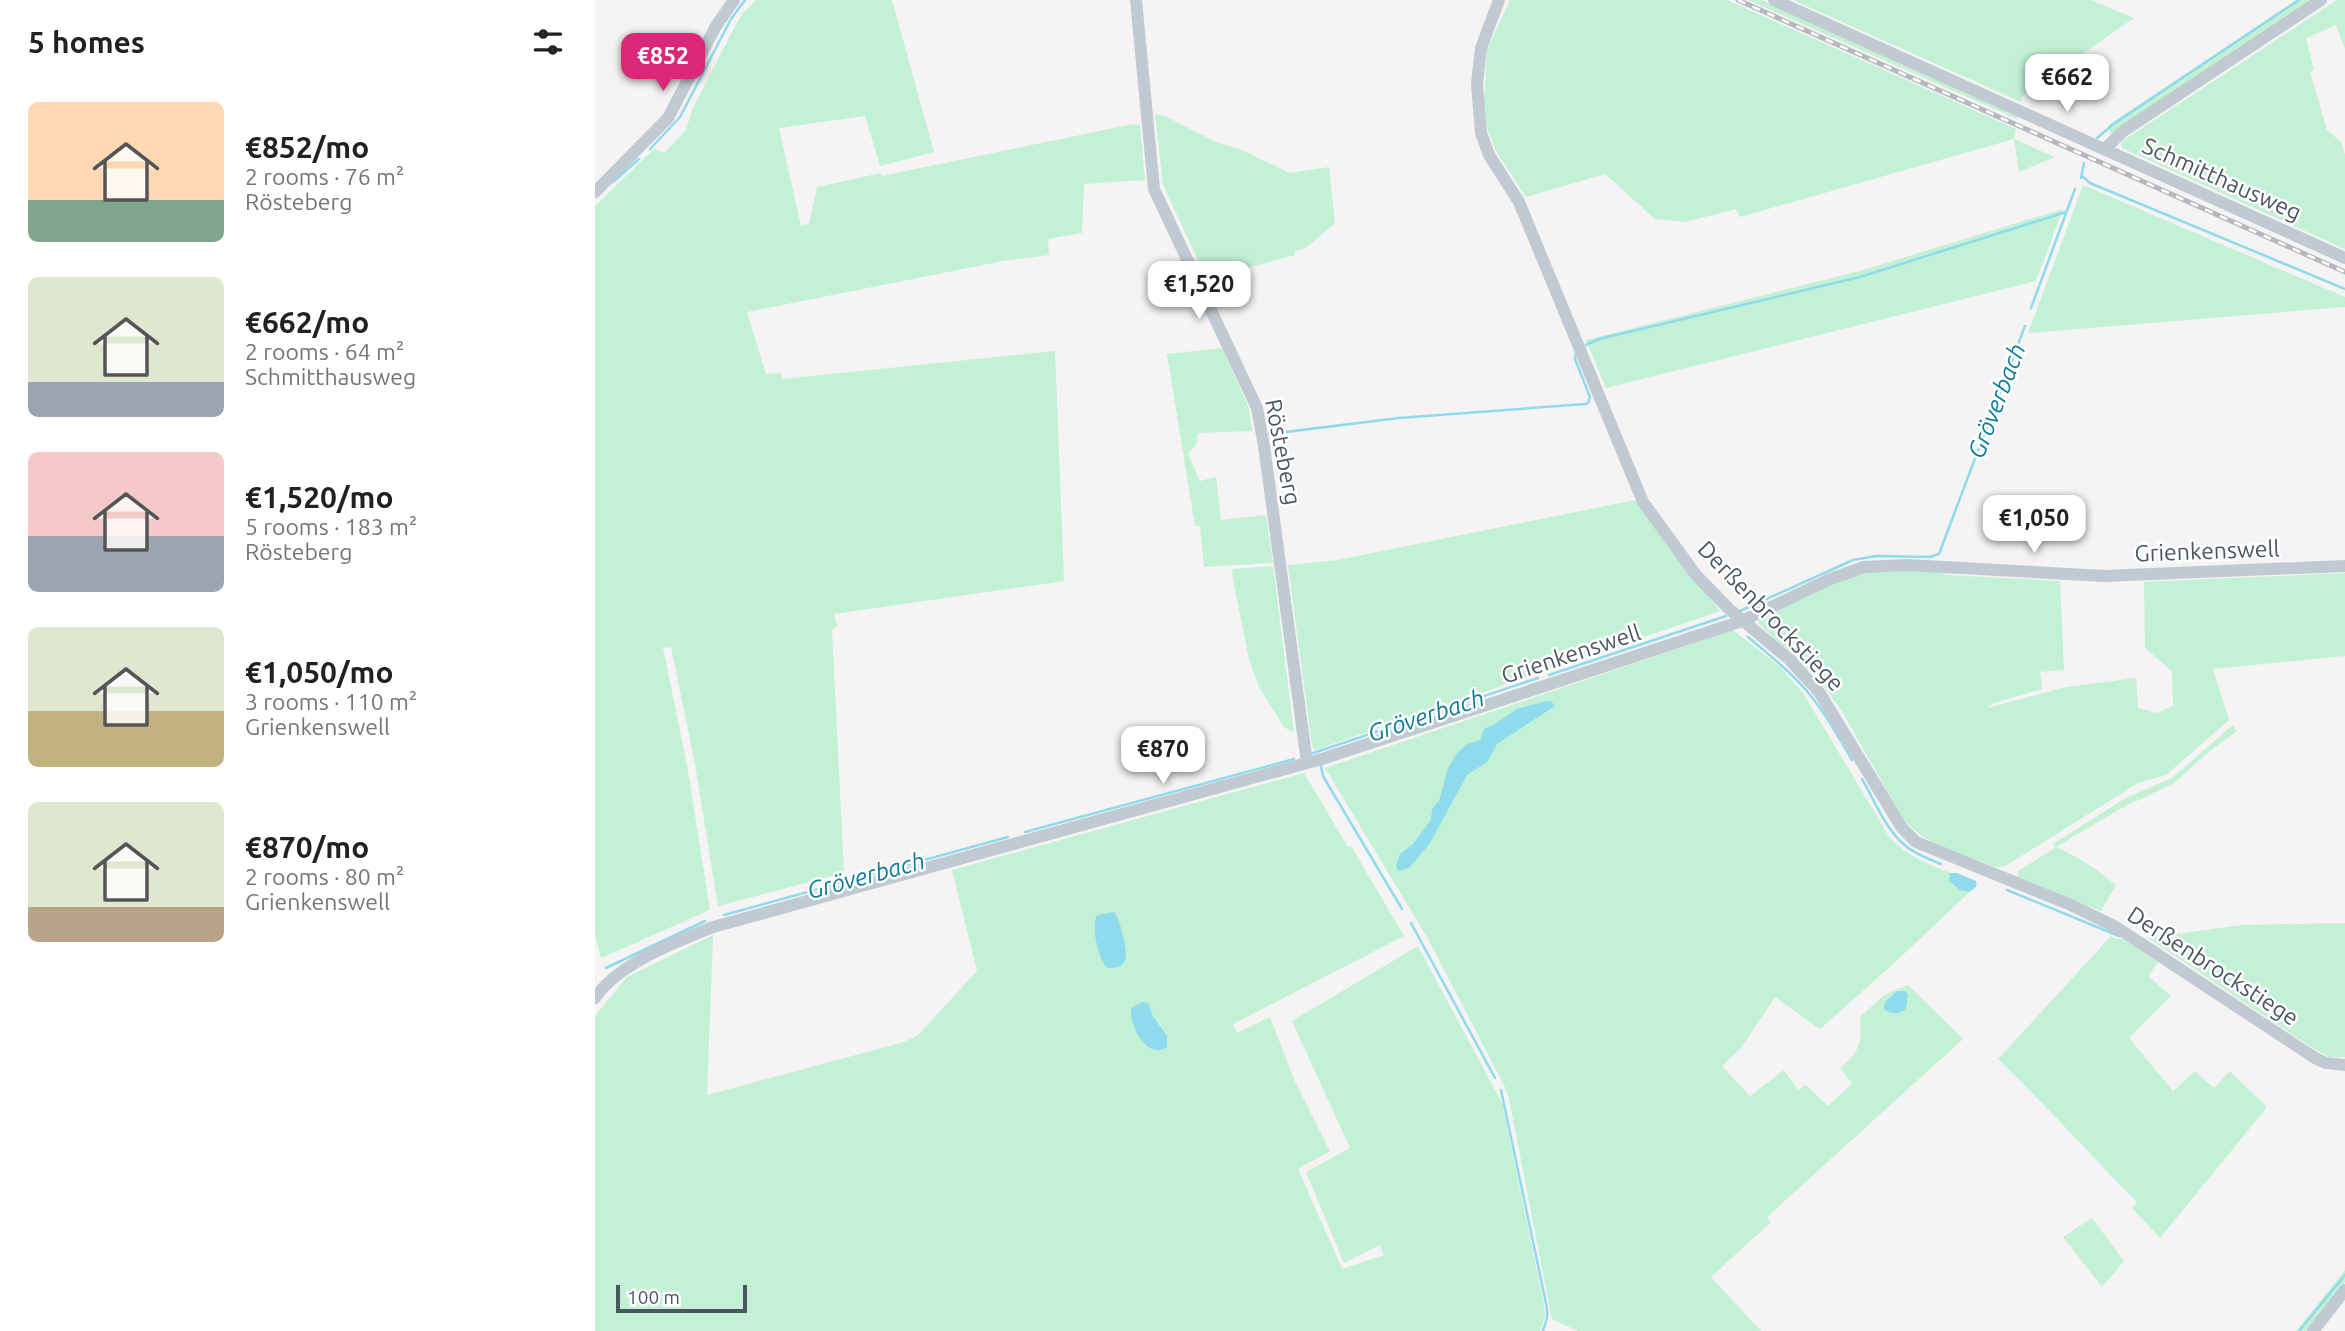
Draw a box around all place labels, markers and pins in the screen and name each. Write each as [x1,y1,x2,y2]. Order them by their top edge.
pin: €852 [622,34,704,93]
pin: €662 [2026,54,2108,114]
pin: €1,520 [1142,262,1256,321]
pin: €1,050 [1977,496,2091,555]
pin: €870 [1122,726,1204,786]

